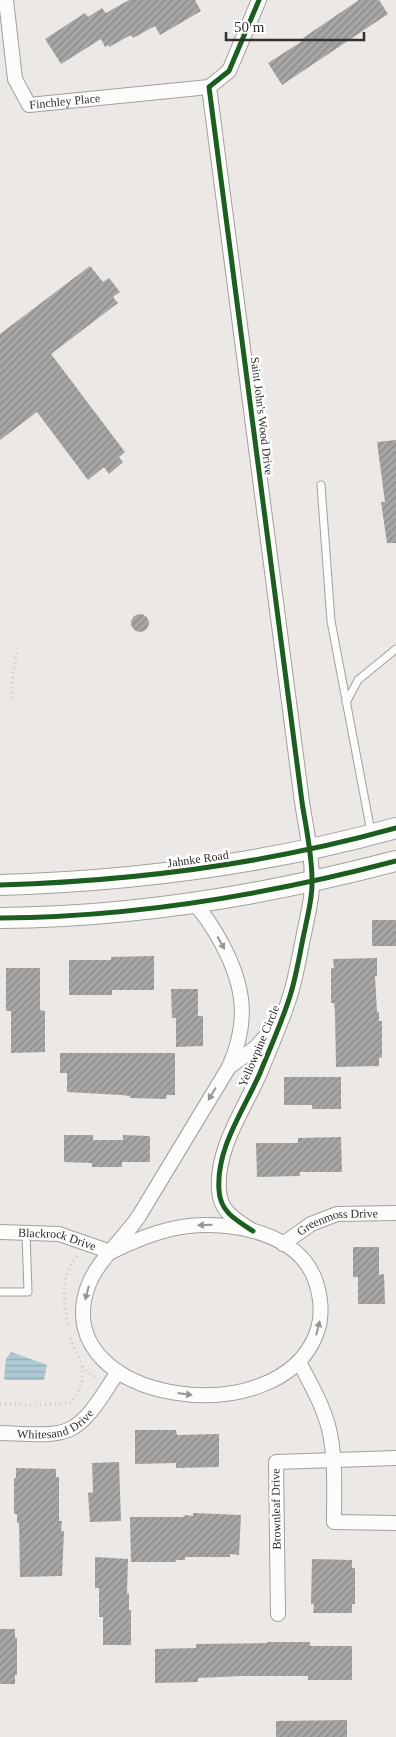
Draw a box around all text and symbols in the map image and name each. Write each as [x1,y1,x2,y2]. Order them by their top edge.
scale bar [226,10,364,42]
text: 50 m [234,19,265,35]
street label: Finchley Place [29,91,101,112]
street label: Saint John's Wood Drive [248,356,276,476]
street label: Jahnke Road [166,848,230,870]
one-way arrow [217,935,225,950]
street label: Yellowpine Circle [236,1003,282,1089]
one-way arrow [208,1087,217,1100]
street label: Greenmoss Drive [294,1206,378,1239]
one-way arrow [197,1222,213,1230]
street label: Blackrock Drive [18,1226,98,1253]
one-way arrow [82,1285,90,1300]
one-way arrow [314,1320,322,1335]
one-way arrow [177,1391,193,1399]
street label: Whitesand Drive [17,1406,97,1441]
street label: Brownleaf Drive [268,1468,284,1550]

